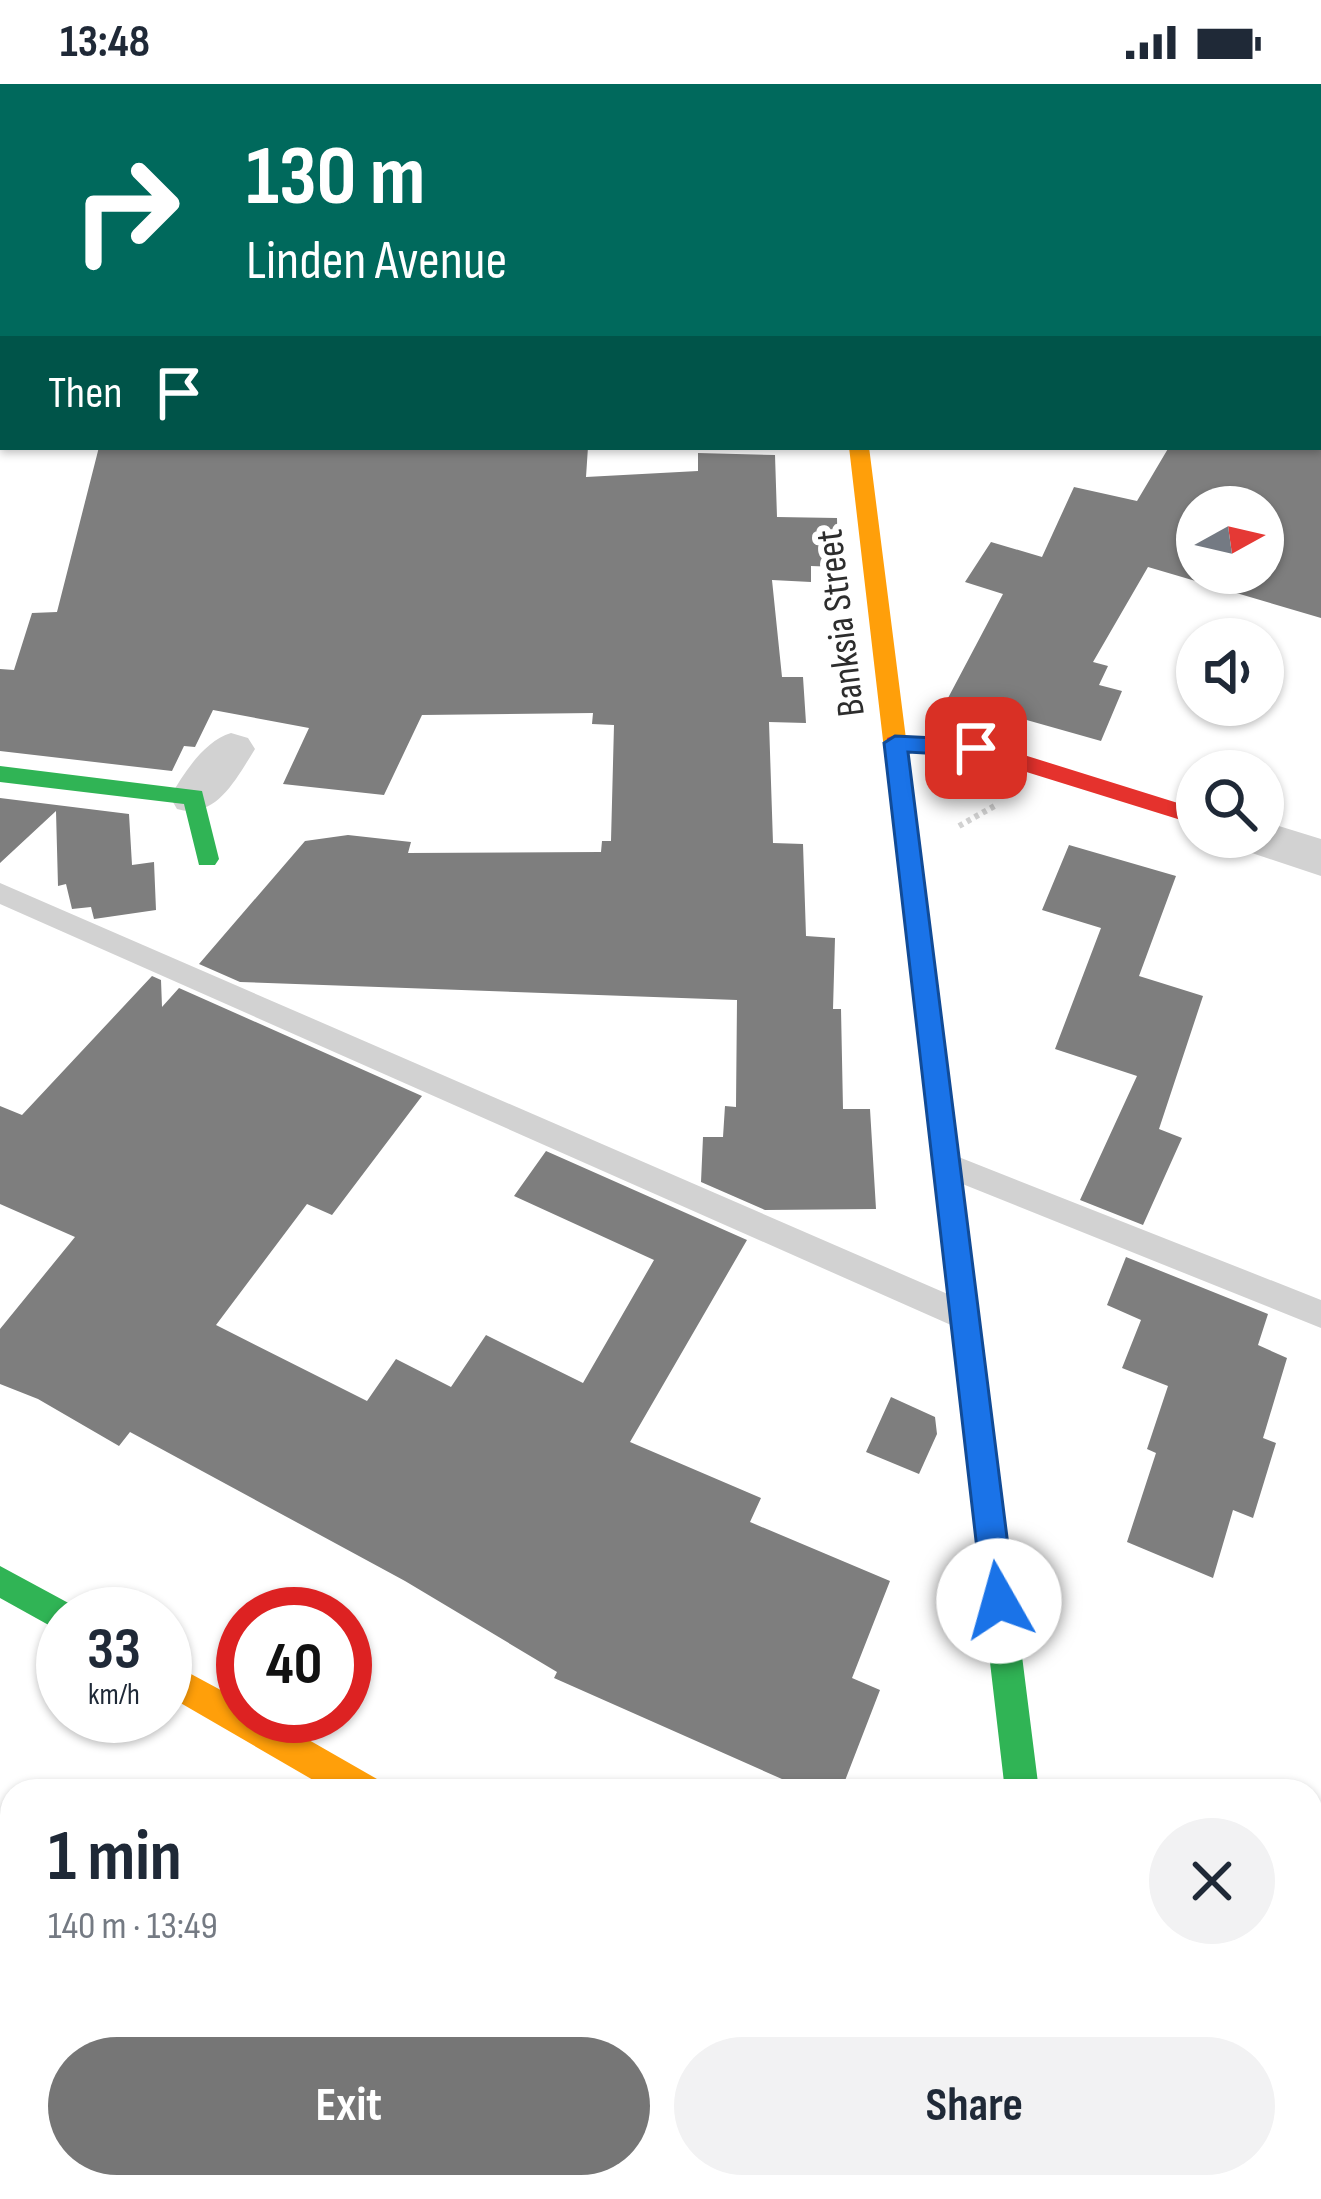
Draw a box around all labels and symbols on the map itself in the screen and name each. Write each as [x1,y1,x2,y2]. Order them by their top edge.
north arrow [1176,486,1284,594]
street label: Banksia Street [806,527,876,719]
pin [925,697,1027,799]
position arrow [936,1538,1062,1664]
speed limit sign: 40 [216,1587,372,1743]

